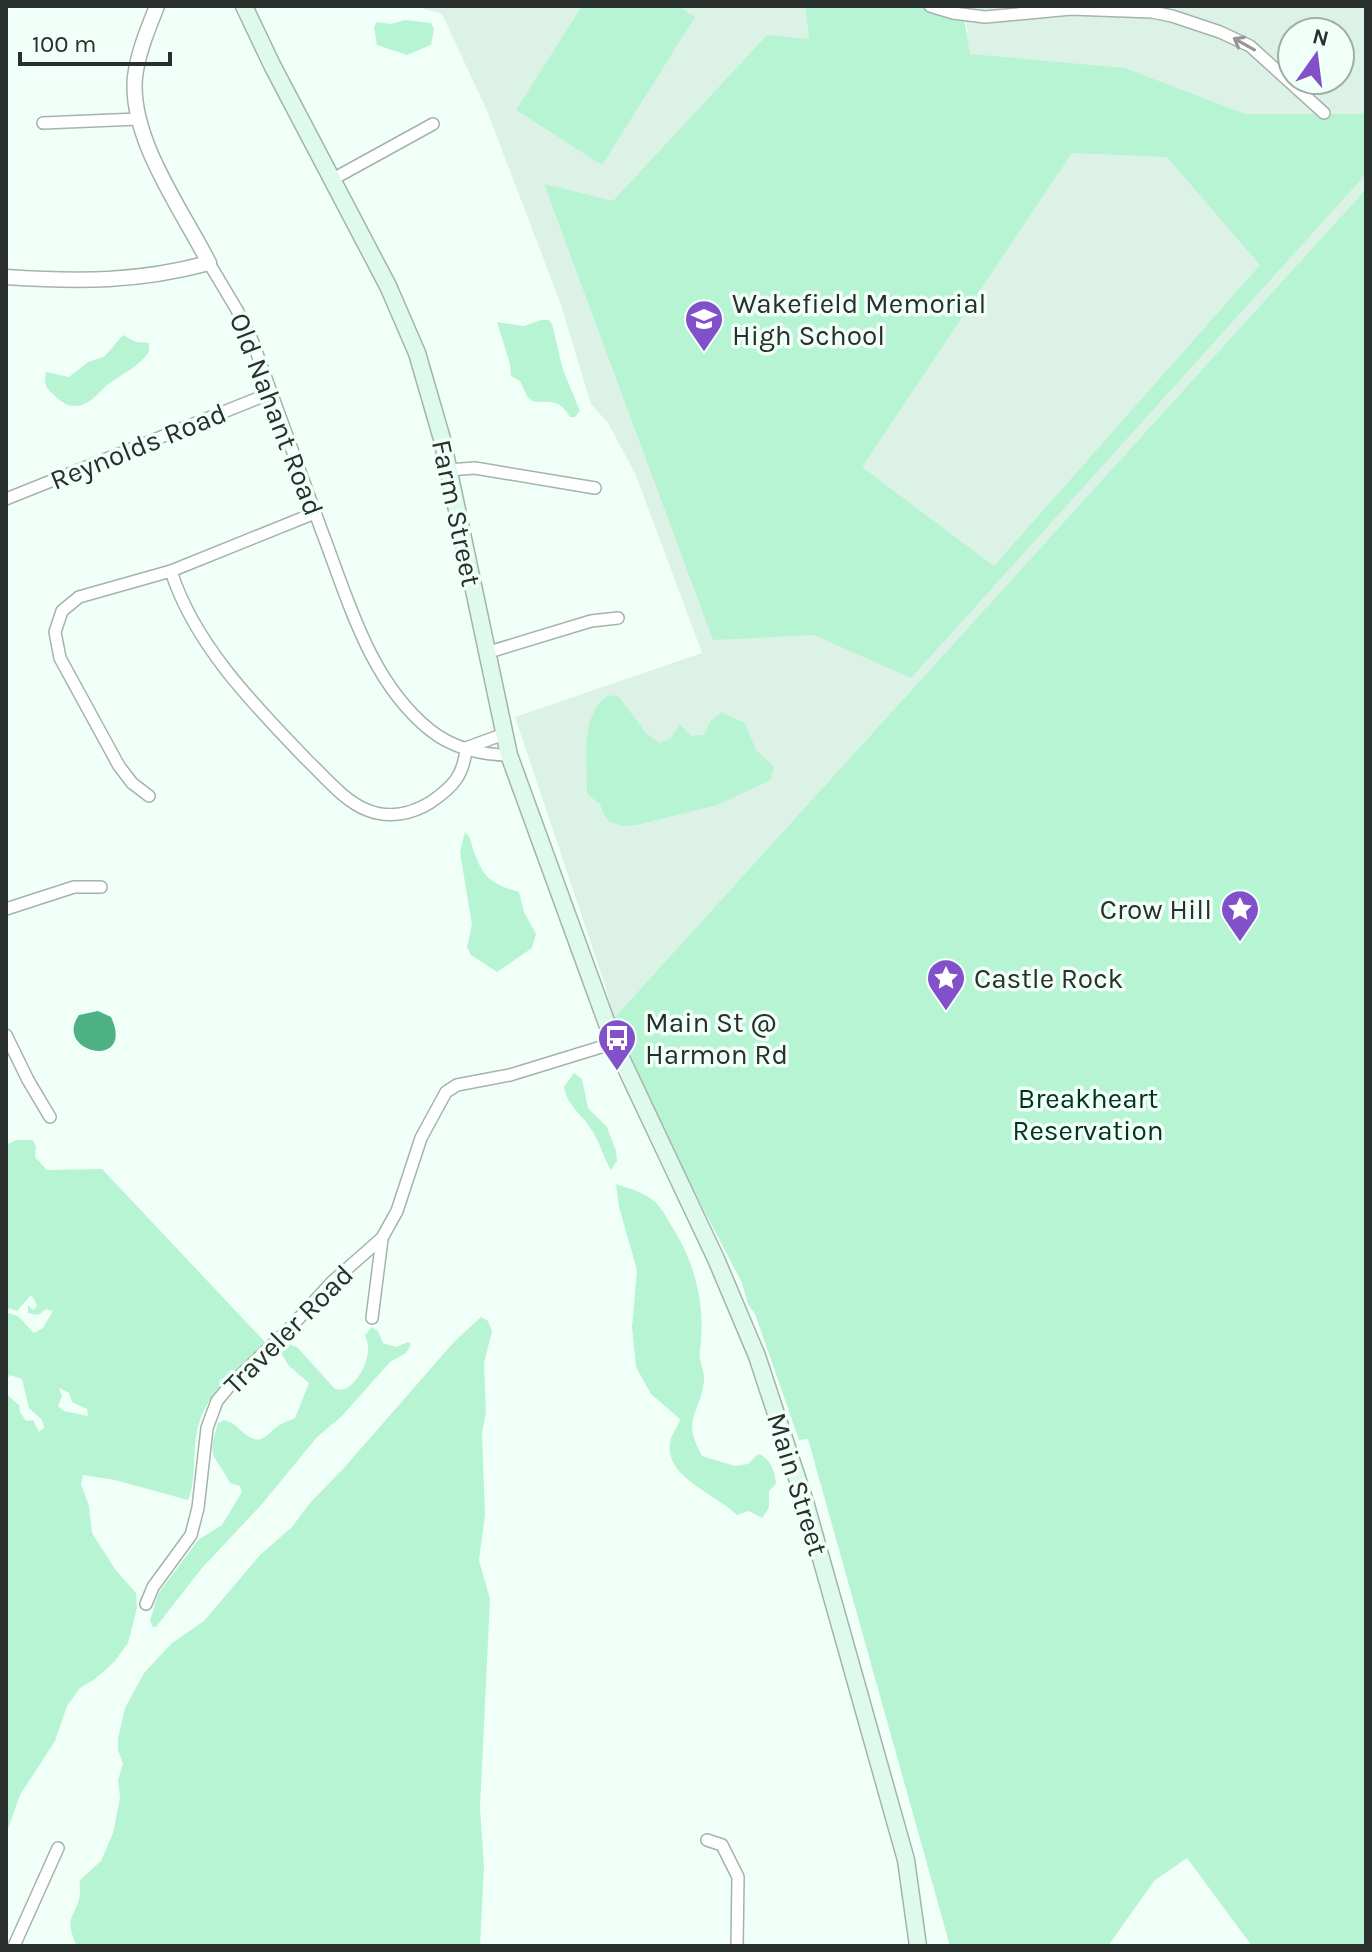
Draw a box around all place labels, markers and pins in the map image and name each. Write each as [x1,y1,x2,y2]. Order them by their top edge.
place label: Wakefield Memorial High School [732,287,986,352]
school or university icon: Wakefield Memorial High School [683,298,725,353]
place icon: Crow Hill [1219,888,1261,943]
place label: Crow Hill [1100,893,1212,926]
place icon: Castle Rock [925,957,967,1012]
place label: Castle Rock [974,962,1123,995]
place label: Main St @ Harmon Rd [645,1006,788,1071]
bus stop icon: Main St @ Harmon Rd [596,1017,638,1072]

